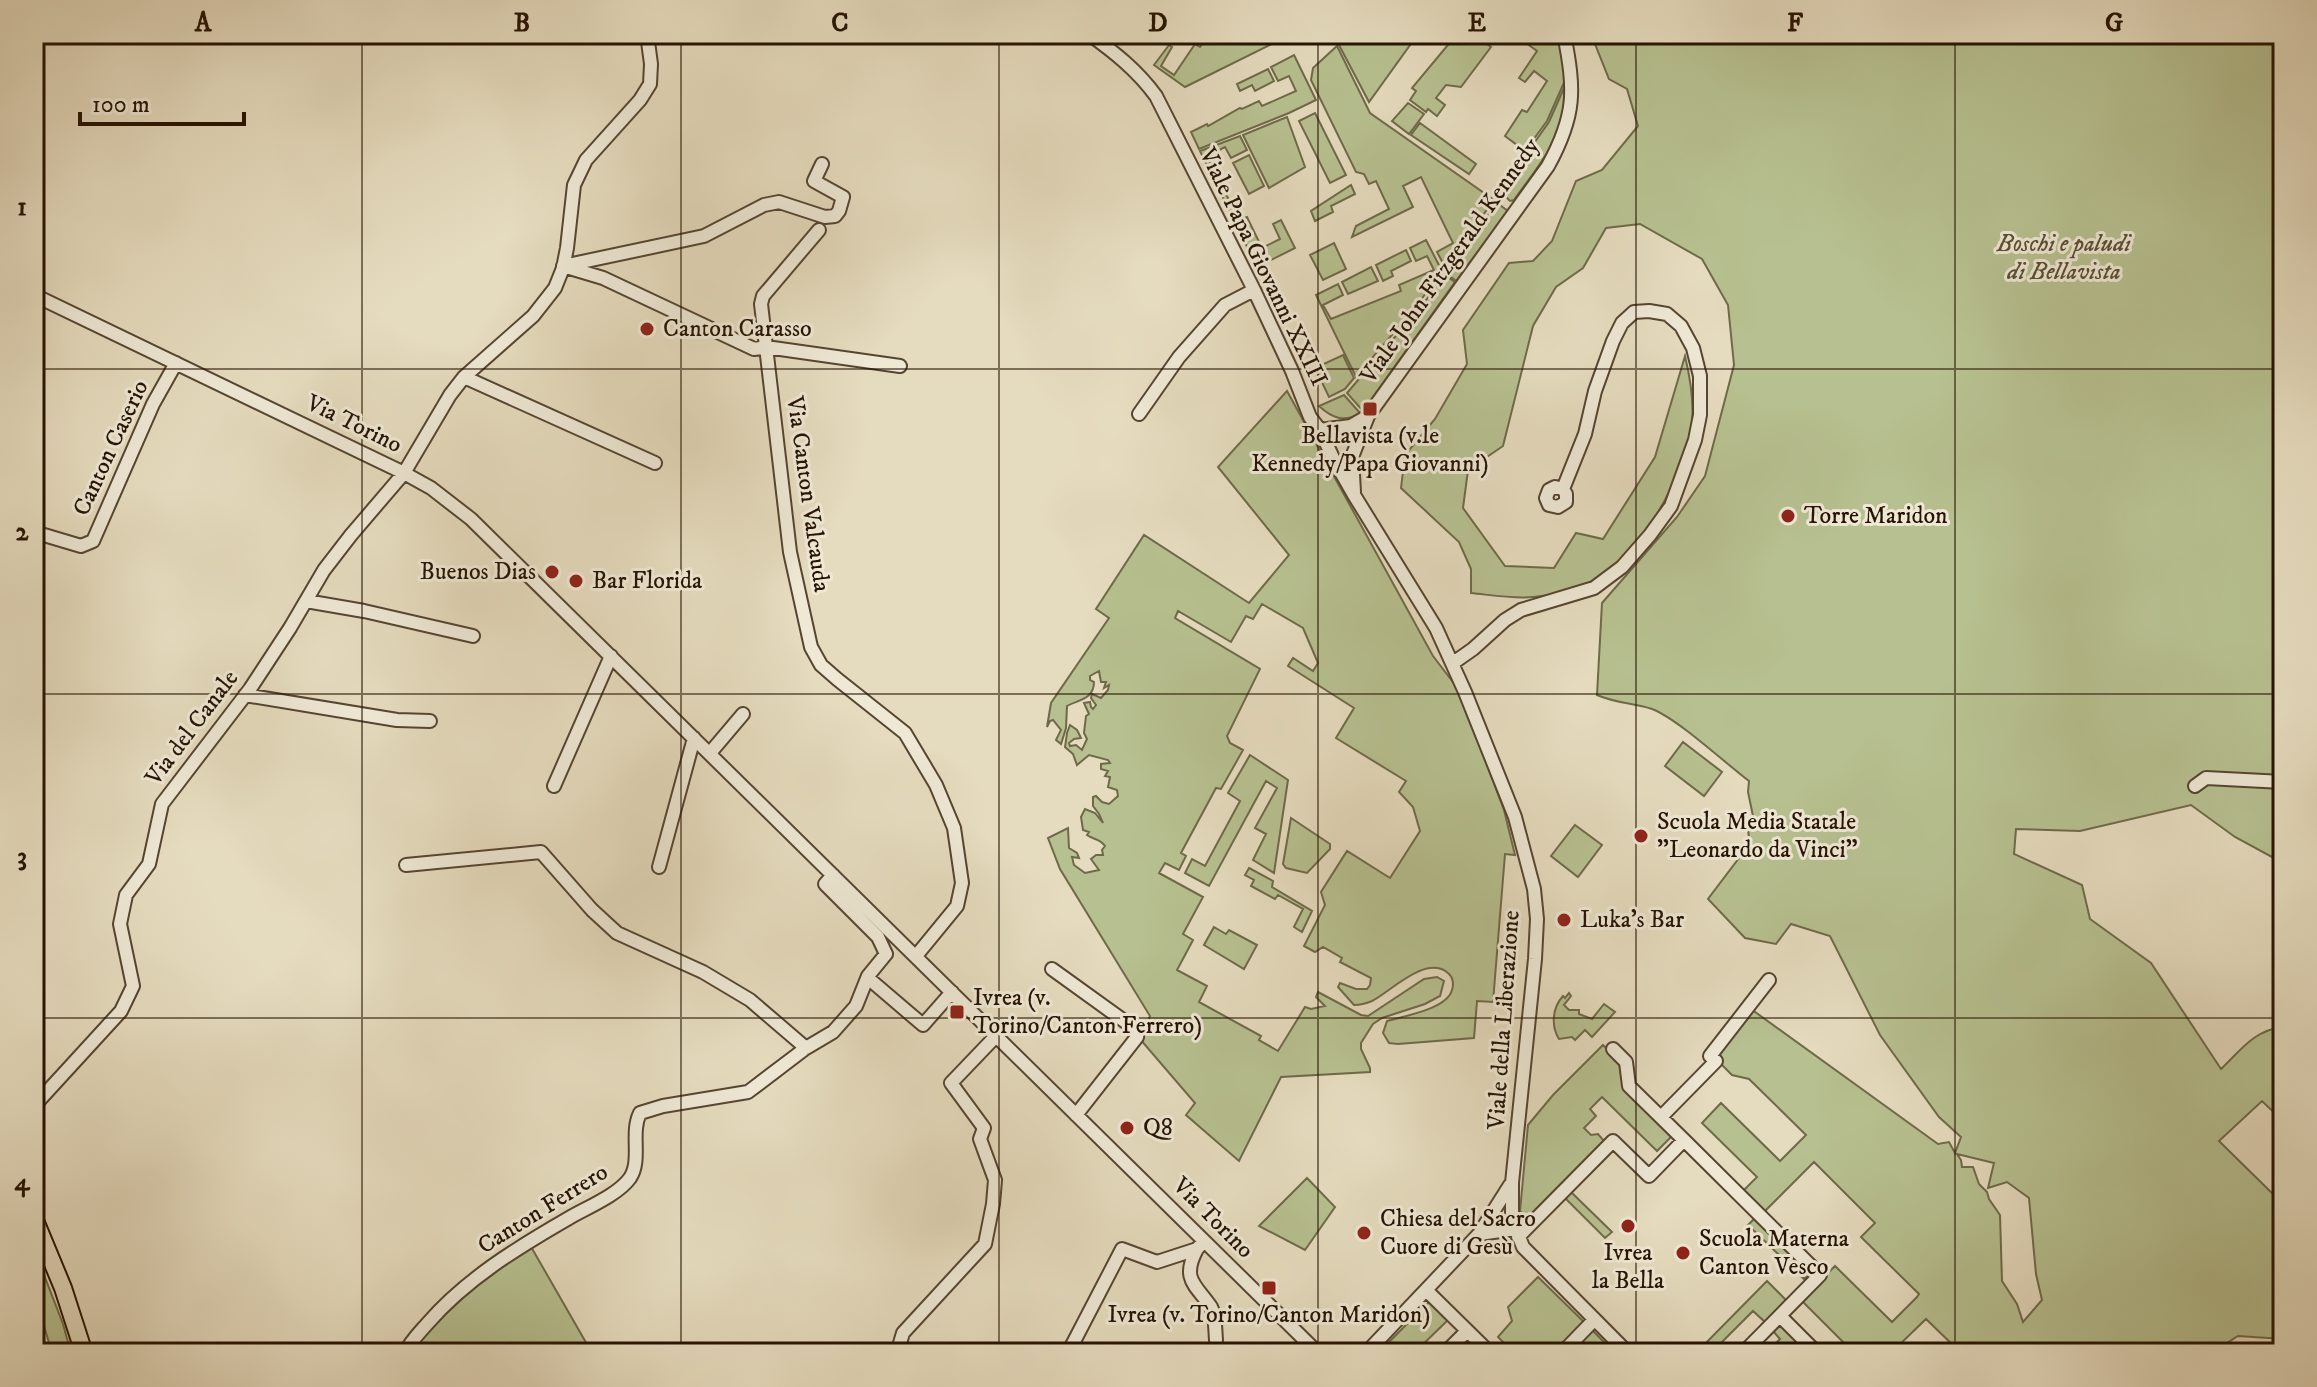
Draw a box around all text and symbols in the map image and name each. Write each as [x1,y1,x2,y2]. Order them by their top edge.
text: A [194,7,213,40]
text: B [514,7,530,40]
text: C [831,7,849,40]
text: D [1148,7,1168,40]
text: E [1468,7,1486,40]
text: F [1787,7,1804,40]
text: G [2105,7,2123,40]
scale bar [80,76,244,126]
text: 100 m [92,90,150,120]
street label: Viale John Fitzgerald Kennedy [1353,132,1547,391]
street label: Viale Papa Giovanni XXIII [1192,142,1334,391]
text: 1 [17,191,27,224]
park label: Boschi e paludi di Bellavista [1996,229,2133,287]
place label: Canton Carasso [663,314,812,344]
marker: Canton Carasso [638,320,656,338]
street label: Canton Caserio [66,375,156,521]
street label: Via Torino [300,388,407,460]
street label: Via Canton Valcauda [779,393,837,595]
marker: Bellavista (v.le Kennedy/Papa Giovanni) [1361,400,1379,418]
place label: Bellavista (v.le Kennedy/Papa Giovanni) [1251,421,1489,479]
place label: Torre Maridon [1804,501,1948,531]
marker: Torre Maridon [1779,507,1797,525]
text: 2 [16,516,30,549]
place label: Buenos Dias [420,557,536,587]
marker: Buenos Dias [543,563,561,581]
place label: Bar Florida [592,566,703,596]
marker: Bar Florida [567,572,585,590]
street label: Via del Canale [138,664,245,792]
place label: Scuola Media Statale "Leonardo da Vinci" [1657,807,1858,865]
marker: Scuola Media Statale "Leonardo da Vinci" [1632,827,1650,845]
text: 3 [17,841,27,874]
place label: Luka's Bar [1580,905,1684,935]
street label: Viale della Liberazione [1481,909,1527,1132]
marker: Luka's Bar [1555,911,1573,929]
place label: Ivrea (v. Torino/Canton Ferrero) [973,983,1202,1041]
marker: Ivrea (v. Torino/Canton Ferrero) [948,1003,966,1021]
place label: Q8 [1143,1113,1173,1143]
marker: Q8 [1118,1119,1136,1137]
street label: Canton Ferrero [472,1157,614,1261]
text: 4 [15,1166,31,1199]
street label: Via Torino [1165,1170,1260,1265]
place label: Chiesa del Sacro Cuore di Gesù [1380,1204,1536,1262]
marker: Ivrea la Bella [1619,1217,1637,1235]
marker: Chiesa del Sacro Cuore di Gesù [1355,1224,1373,1242]
place label: Scuola Materna Canton Vesco [1699,1224,1850,1282]
place label: Ivrea la Bella [1592,1238,1665,1296]
marker: Scuola Materna Canton Vesco [1674,1244,1692,1262]
marker: Ivrea (v. Torino/Canton Maridon) [1260,1279,1278,1297]
place label: Ivrea (v. Torino/Canton Maridon) [1107,1300,1431,1330]

